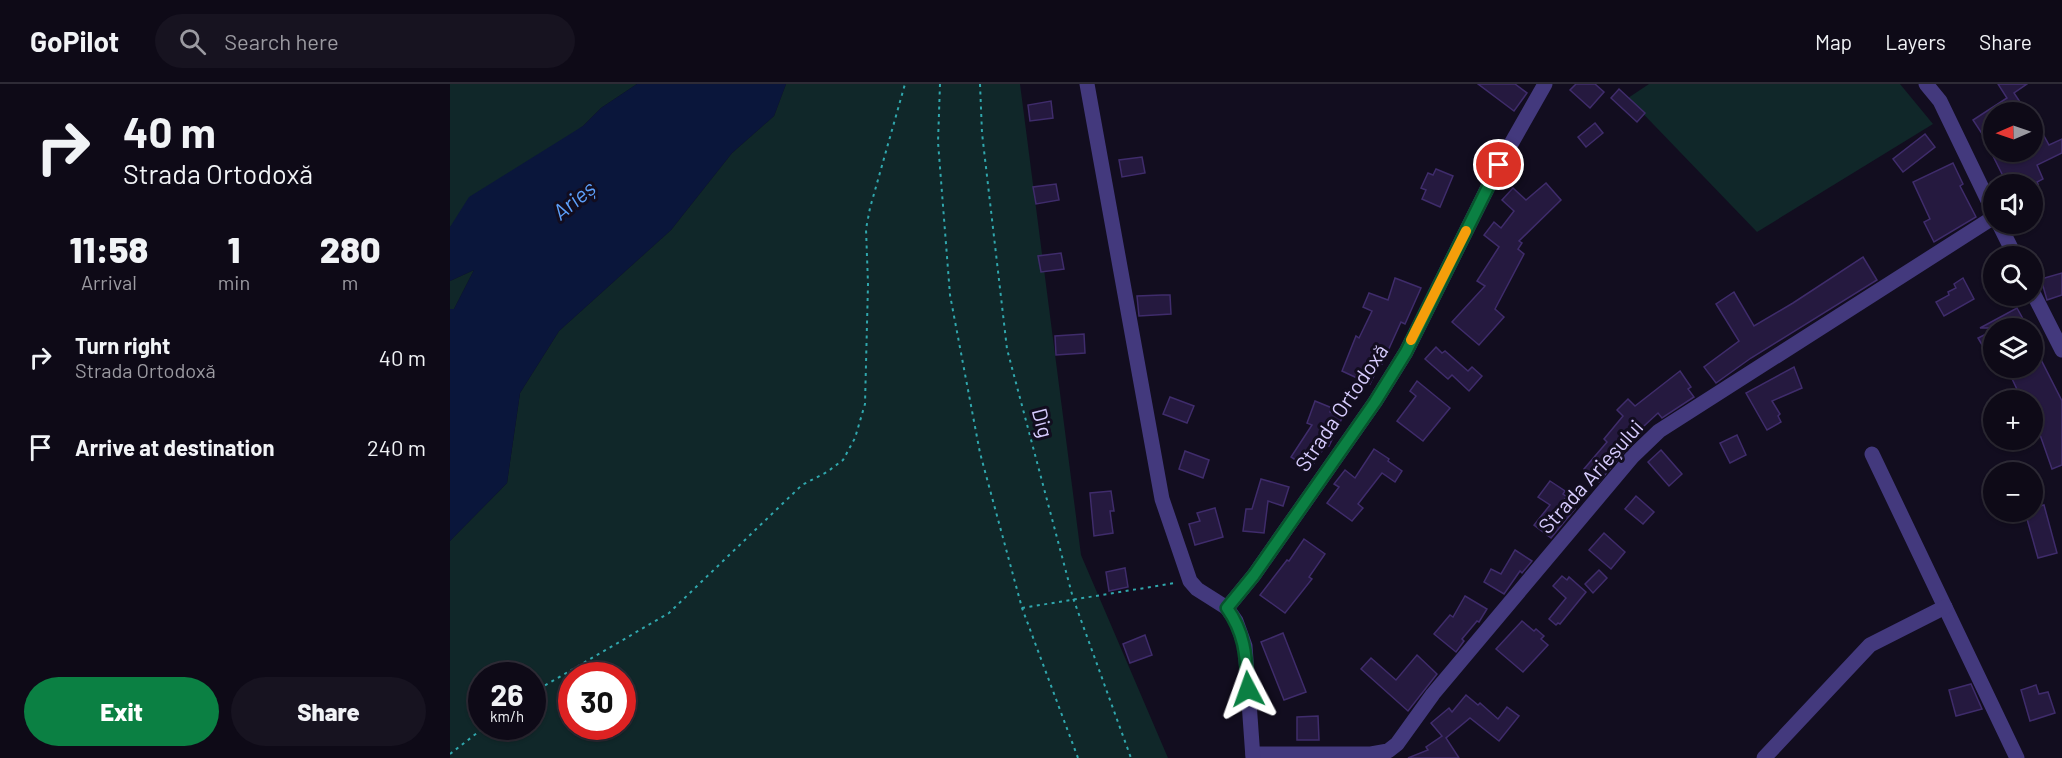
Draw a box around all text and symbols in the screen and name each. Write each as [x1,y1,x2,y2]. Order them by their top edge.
search box [155,14,575,68]
text: GoPilot [30,24,119,58]
icon: search [176,25,209,58]
text: Search here [224,28,339,54]
text: Map [1815,29,1852,54]
text: Layers [1885,29,1946,54]
text: Share [1979,29,2032,54]
north arrow [1983,102,2043,162]
map controls [1983,102,2043,522]
text: 40 m [123,106,216,156]
icon: right [24,108,102,186]
pin [1473,139,1524,190]
icon: arrive [1482,148,1515,181]
text: Strada Ortodoxă [123,157,313,189]
water label: Arieș [547,174,600,224]
button: sound [1983,174,2043,234]
text: 11:58 [70,227,148,270]
text: 1 [228,227,240,270]
text: 280 [320,227,380,270]
button: search [1983,246,2043,306]
text: Arrival [81,270,137,294]
text: min [218,270,250,294]
text: m [342,270,358,294]
button: layers [1983,318,2043,378]
text: Turn right [75,332,170,358]
street label: Strada Ortodoxă [1289,339,1392,475]
icon: right [24,341,57,374]
text: 40 m [379,344,426,370]
text: Strada Ortodoxă [75,358,216,382]
button: + [1983,390,2043,450]
street label: Dig [1028,405,1059,440]
street label: Strada Arieșului [1532,414,1647,538]
icon: arrive [24,431,57,464]
text: Arrive at destination [75,434,274,460]
text: 240 m [367,434,426,460]
button: − [1983,462,2043,522]
position arrow [1216,657,1280,721]
speed limit sign: 30 [558,662,636,740]
text: 26 [491,676,523,712]
button: Exit [24,677,219,746]
button: Share [231,677,426,746]
text: km/h [490,707,524,725]

